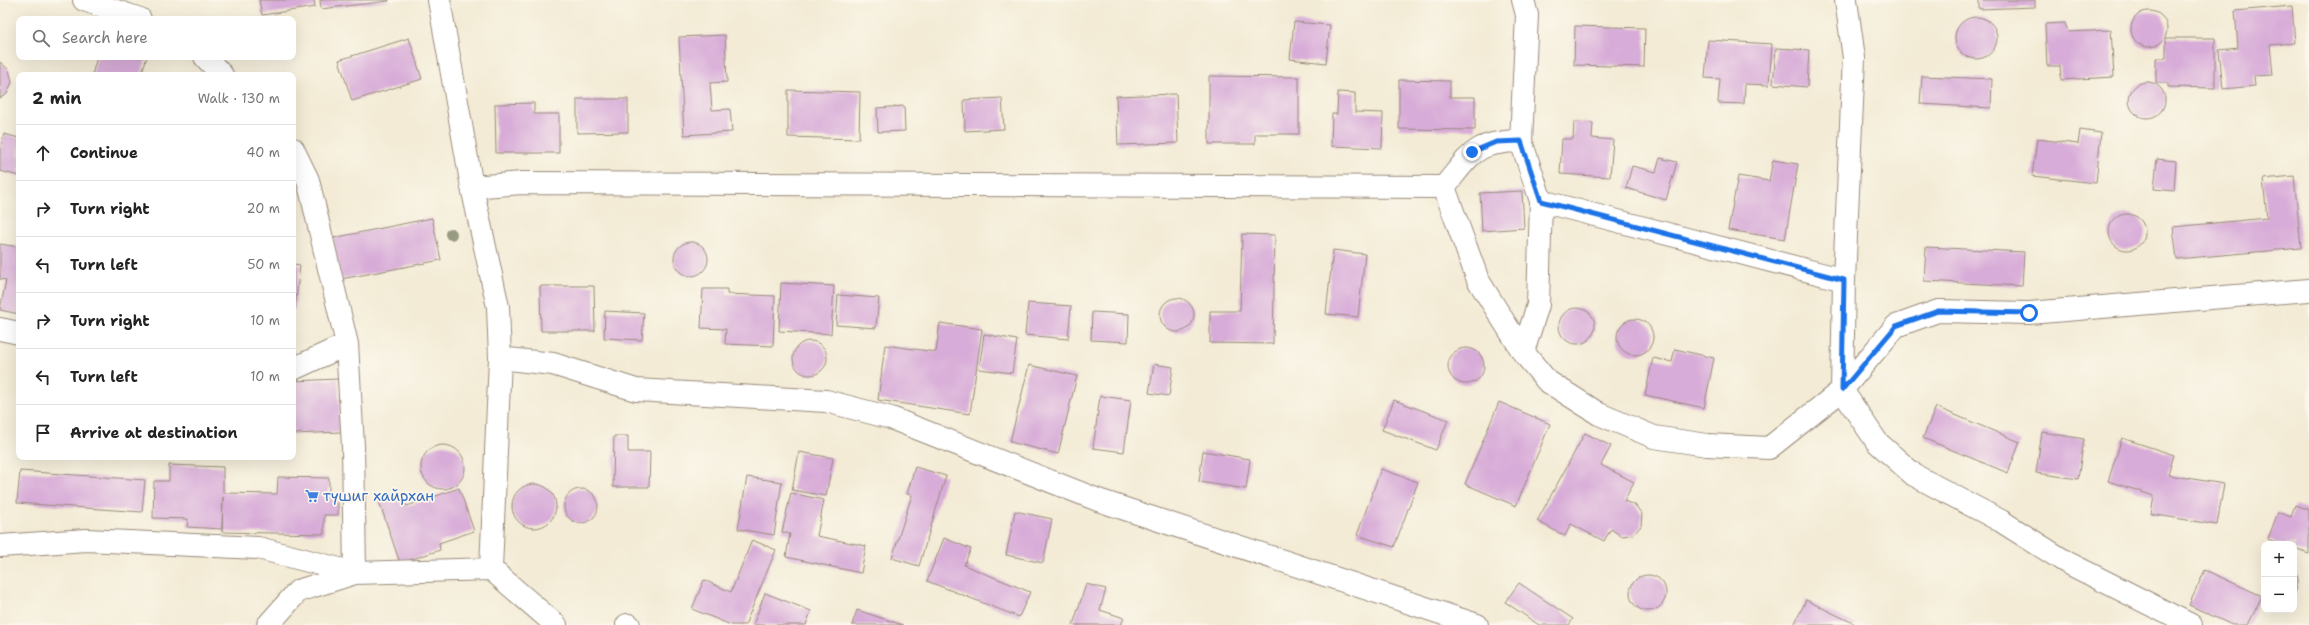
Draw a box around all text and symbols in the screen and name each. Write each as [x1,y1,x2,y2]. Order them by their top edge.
search box [16,16,296,60]
icon: search [30,27,52,49]
text: Search here [62,28,148,48]
text: 2 min [32,87,82,109]
text: Walk · 130 m [198,90,280,107]
icon: ahead [32,142,54,164]
text: Continue [70,143,138,163]
route end [1463,143,1481,161]
text: 40 m [246,144,280,161]
icon: right [32,198,54,220]
text: Turn right [70,199,150,219]
text: 20 m [247,200,280,217]
icon: left [32,254,54,276]
text: Turn left [70,255,138,275]
text: 50 m [247,256,280,273]
route start [2020,304,2038,322]
icon: right [32,310,54,332]
text: Turn right [70,311,150,331]
text: 10 m [250,312,280,329]
icon: left [32,366,54,388]
text: Turn left [70,367,138,387]
text: 10 m [250,368,280,385]
icon: arrive [32,422,54,444]
text: Arrive at destination [70,423,238,443]
place label: түшиг хайрхан [323,486,434,506]
supermarket icon: түшиг хайрхан [304,488,320,504]
map controls [2261,541,2297,613]
button: + [2261,541,2297,577]
button: − [2261,577,2297,613]

